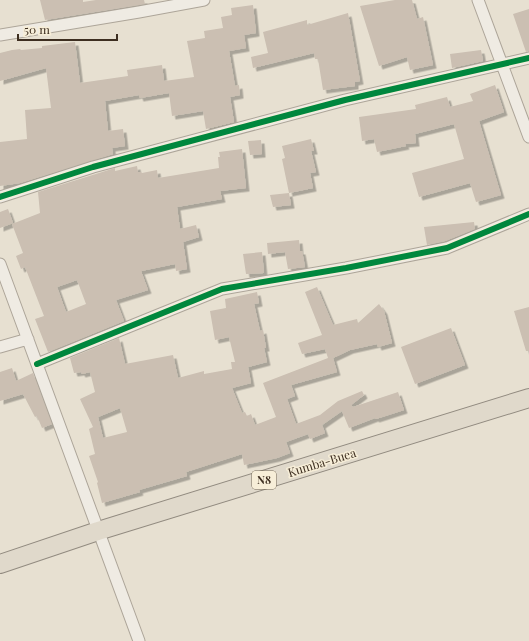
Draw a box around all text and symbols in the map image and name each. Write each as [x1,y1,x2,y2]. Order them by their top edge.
scale bar [18,16,117,42]
text: 50 m [24,21,50,37]
street label: Kumba-Buea [286,444,358,480]
road number: N8 [252,471,276,489]

